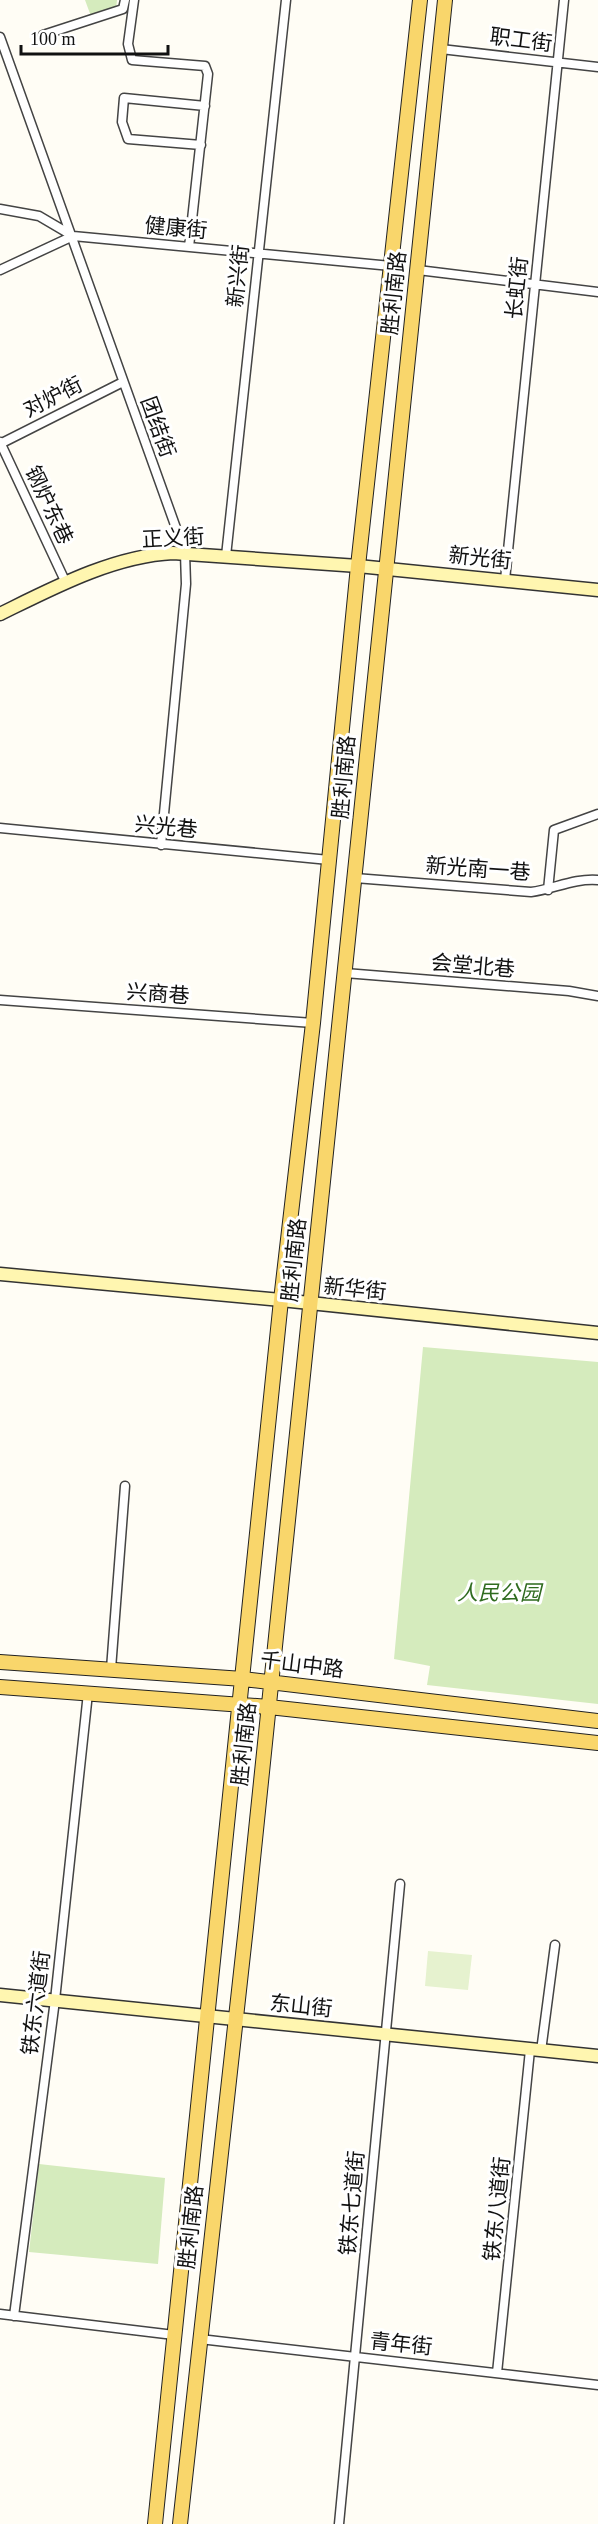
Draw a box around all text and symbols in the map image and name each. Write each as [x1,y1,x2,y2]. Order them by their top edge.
scale bar [21,18,168,56]
street label: 职工街 [488,24,554,56]
text: 100 m [30,29,76,49]
street label: 健康街 [144,213,208,243]
street label: 新兴街 [223,243,253,309]
street label: 胜利南路 [378,250,410,336]
street label: 长虹街 [502,255,532,321]
street label: 对炉街 [19,372,87,422]
street label: 团结街 [136,393,180,461]
street label: 钢炉东巷 [20,462,78,548]
street label: 正义街 [141,524,205,552]
street label: 新光街 [447,543,513,573]
street label: 胜利南路 [328,734,360,820]
street label: 兴光巷 [133,812,199,842]
street label: 新光南一巷 [425,853,531,885]
street label: 会堂北巷 [430,950,516,982]
street label: 兴商巷 [126,980,190,1008]
street label: 胜利南路 [278,1217,310,1303]
street label: 新华街 [322,1274,388,1304]
park label: 人民公园 [457,1581,544,1605]
street label: 千山中路 [259,1648,345,1682]
street label: 胜利南路 [228,1701,260,1787]
street label: 铁东六道街 [18,1949,54,2057]
street label: 东山街 [268,1991,334,2021]
street label: 铁东七道街 [335,2150,369,2256]
street label: 铁东八道街 [480,2156,514,2262]
street label: 胜利南路 [175,2184,207,2270]
street label: 青年街 [368,2329,434,2359]

